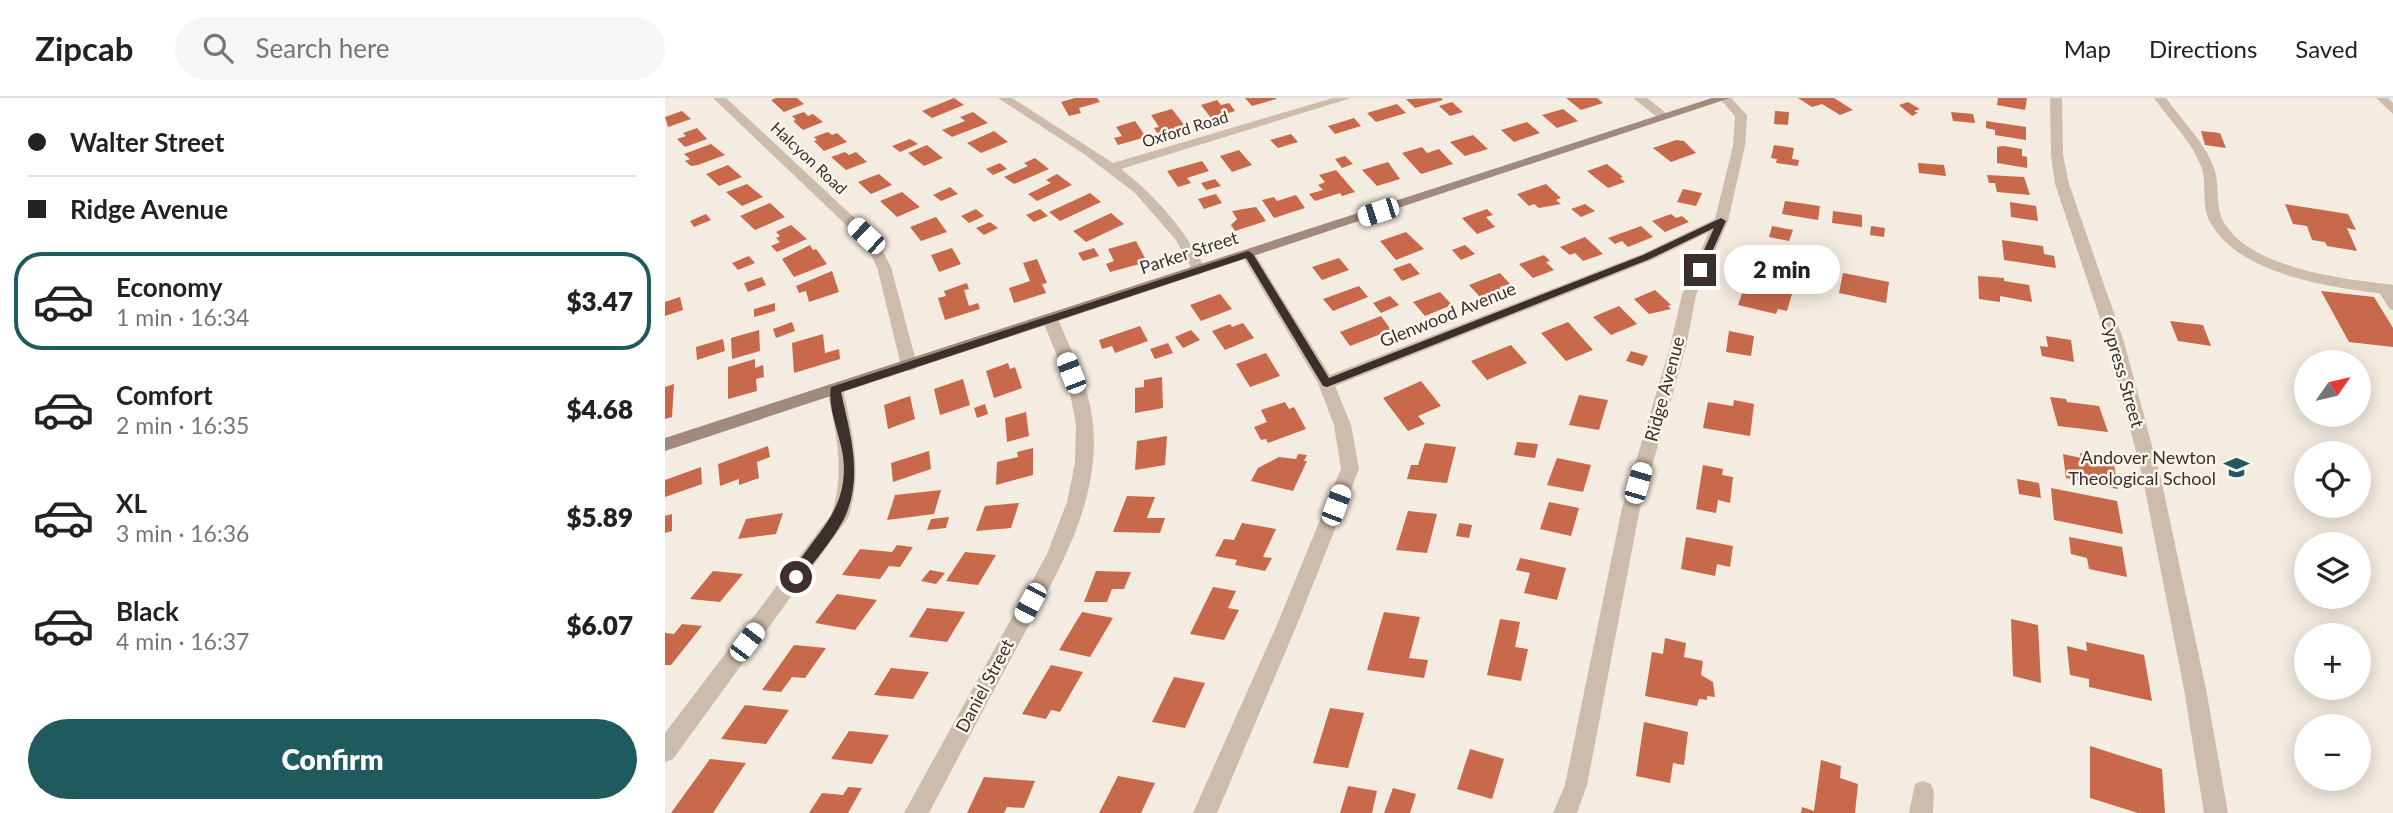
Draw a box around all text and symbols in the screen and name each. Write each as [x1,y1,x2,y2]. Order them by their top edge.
search box [175,17,665,80]
text: Zipcab [35,28,133,68]
icon: search [199,29,237,67]
text: Search here [255,32,390,64]
text: Map [2064,34,2111,63]
text: Directions [2149,34,2257,63]
text: Saved [2295,34,2358,63]
street label: Oxford Road [1140,106,1230,151]
street label: Halcyon Road [767,118,851,198]
text: Walter Street [70,126,224,158]
text: Ridge Avenue [70,193,228,225]
car [1355,196,1402,228]
car [844,214,889,258]
street label: Parker Street [1137,226,1241,278]
callout: 2 min [1725,246,1840,294]
route end [1684,254,1716,286]
text: 2 min [1753,255,1811,283]
icon: car [32,270,95,333]
text: Economy [116,271,222,303]
street label: Glenwood Avenue [1376,277,1519,351]
text: $3.47 [566,285,633,317]
text: 1 min · 16:34 [116,303,249,331]
street label: Cypress Street [2097,314,2149,430]
street label: Ridge Avenue [1639,334,1689,444]
car [1054,350,1089,396]
north arrow [2294,350,2371,427]
map controls [2294,350,2371,791]
icon: car [32,378,95,441]
text: Comfort [116,379,213,411]
text: $4.68 [566,393,633,425]
text: 2 min · 16:35 [116,411,249,439]
button: locate [2294,441,2371,518]
place label: Andover Newton Theological School [2068,446,2216,489]
school or university icon: Andover Newton Theological School [2222,454,2250,482]
car [1623,460,1654,506]
car [1319,482,1354,528]
icon: car [32,486,95,549]
text: XL [116,487,147,519]
text: $5.89 [566,501,633,533]
text: 3 min · 16:36 [116,519,249,547]
button: layers [2294,532,2371,609]
route start [780,561,812,593]
car [1011,580,1050,626]
icon: car [32,594,95,657]
text: Black [116,595,179,627]
text: $6.07 [566,609,633,641]
car [726,619,769,665]
button: + [2294,623,2371,700]
text: 4 min · 16:37 [116,627,249,655]
street label: Daniel Street [950,635,1018,736]
button: − [2294,714,2371,791]
button: Confirm [28,719,637,799]

